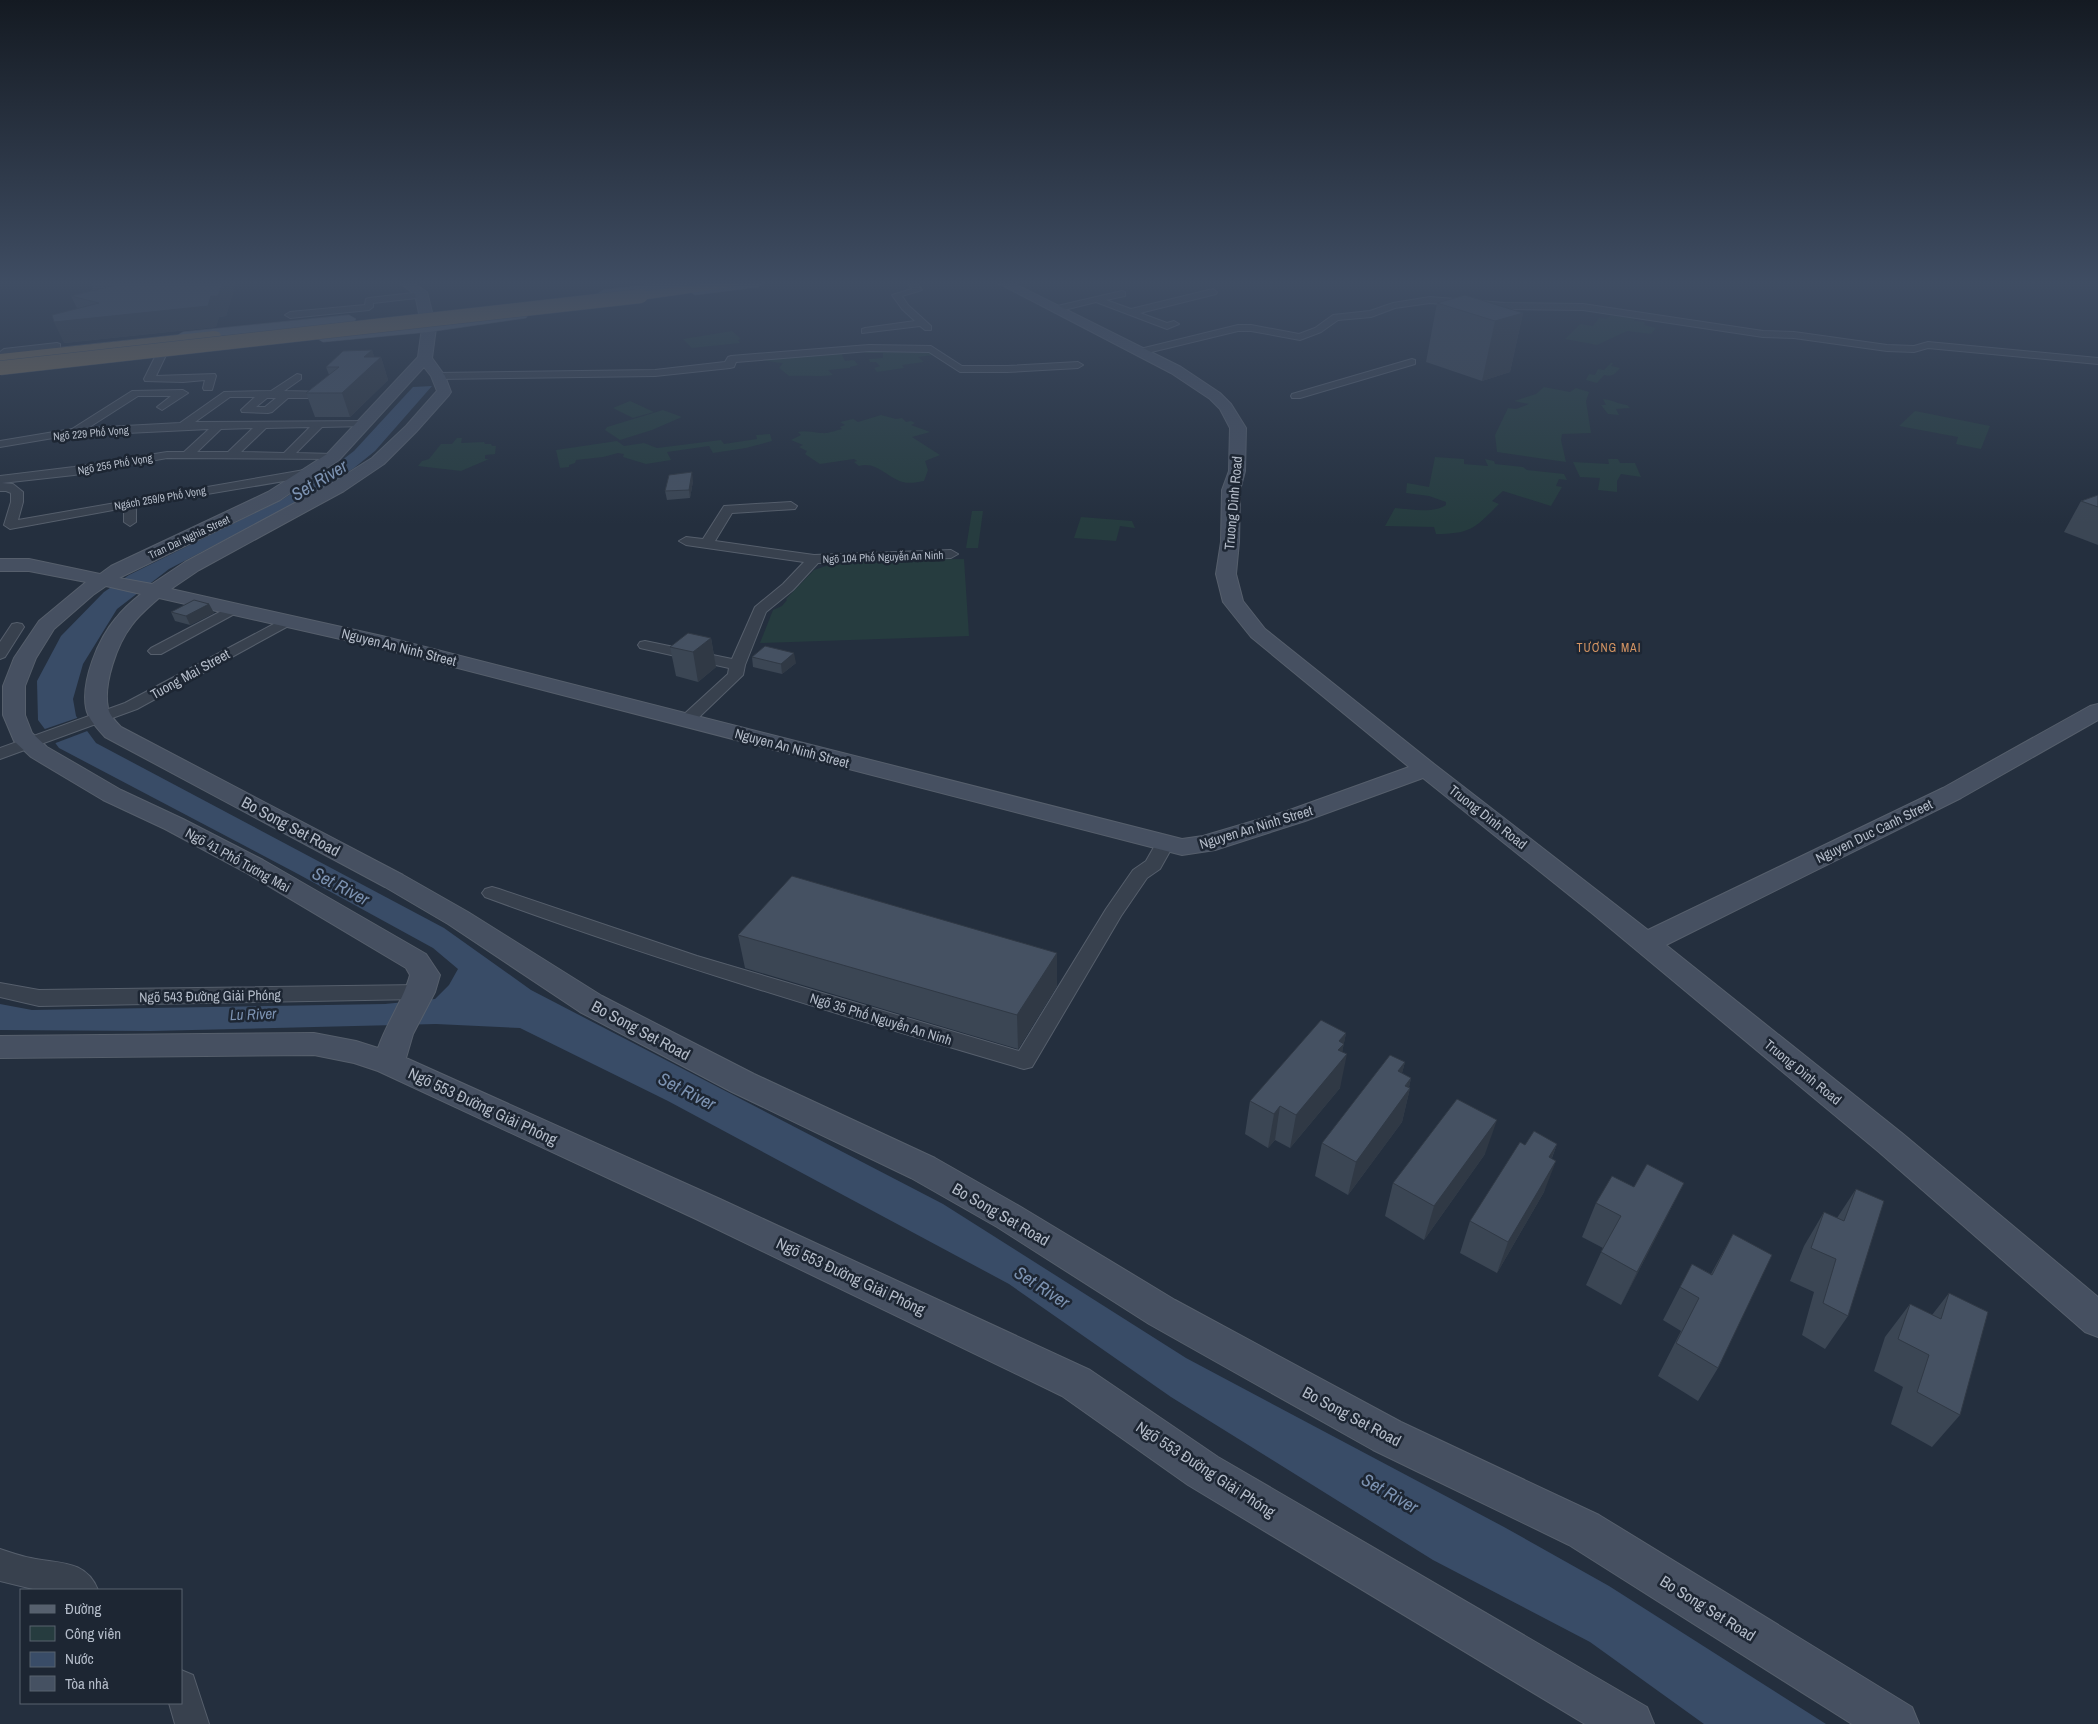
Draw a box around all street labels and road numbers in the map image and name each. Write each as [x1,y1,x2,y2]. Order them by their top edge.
street label: Ngõ 229 Phố Vọng [53,423,129,443]
street label: Ngõ 255 Phố Vọng [76,451,154,477]
street label: Truong Dinh Road [1220,455,1246,551]
street label: Ngách 259/9 Phố Vọng [113,483,207,513]
street label: Tran Dai Nghia Street [146,512,232,562]
street label: Ngõ 104 Phố Nguyễn An Ninh [822,548,944,566]
street label: Nguyen An Ninh Street [340,624,458,670]
street label: Tuong Mai Street [147,645,233,703]
street label: Nguyen An Ninh Street [733,724,851,772]
street label: Truong Dinh Road [1445,781,1531,853]
street label: Bo Song Set Road [238,791,344,861]
street label: Nguyen Duc Canh Street [1813,795,1935,867]
street label: Nguyen An Ninh Street [1197,801,1315,853]
street label: Ngõ 41 Phố Tương Mai [182,824,294,896]
street label: Ngõ 543 Đường Giải Phóng [139,986,282,1006]
street label: Ngõ 35 Phố Nguyễn An Ninh [808,989,954,1049]
street label: Bo Song Set Road [588,995,694,1065]
street label: Truong Dinh Road [1761,1035,1845,1109]
street label: Ngõ 553 Đường Giải Phóng [405,1062,562,1150]
street label: Bo Song Set Road [948,1177,1054,1251]
street label: Ngõ 553 Đường Giải Phóng [773,1232,930,1320]
street label: Bo Song Set Road [1299,1381,1405,1451]
street label: Ngõ 553 Đường Giải Phóng [1132,1416,1280,1523]
street label: Bo Song Set Road [1656,1570,1760,1646]

